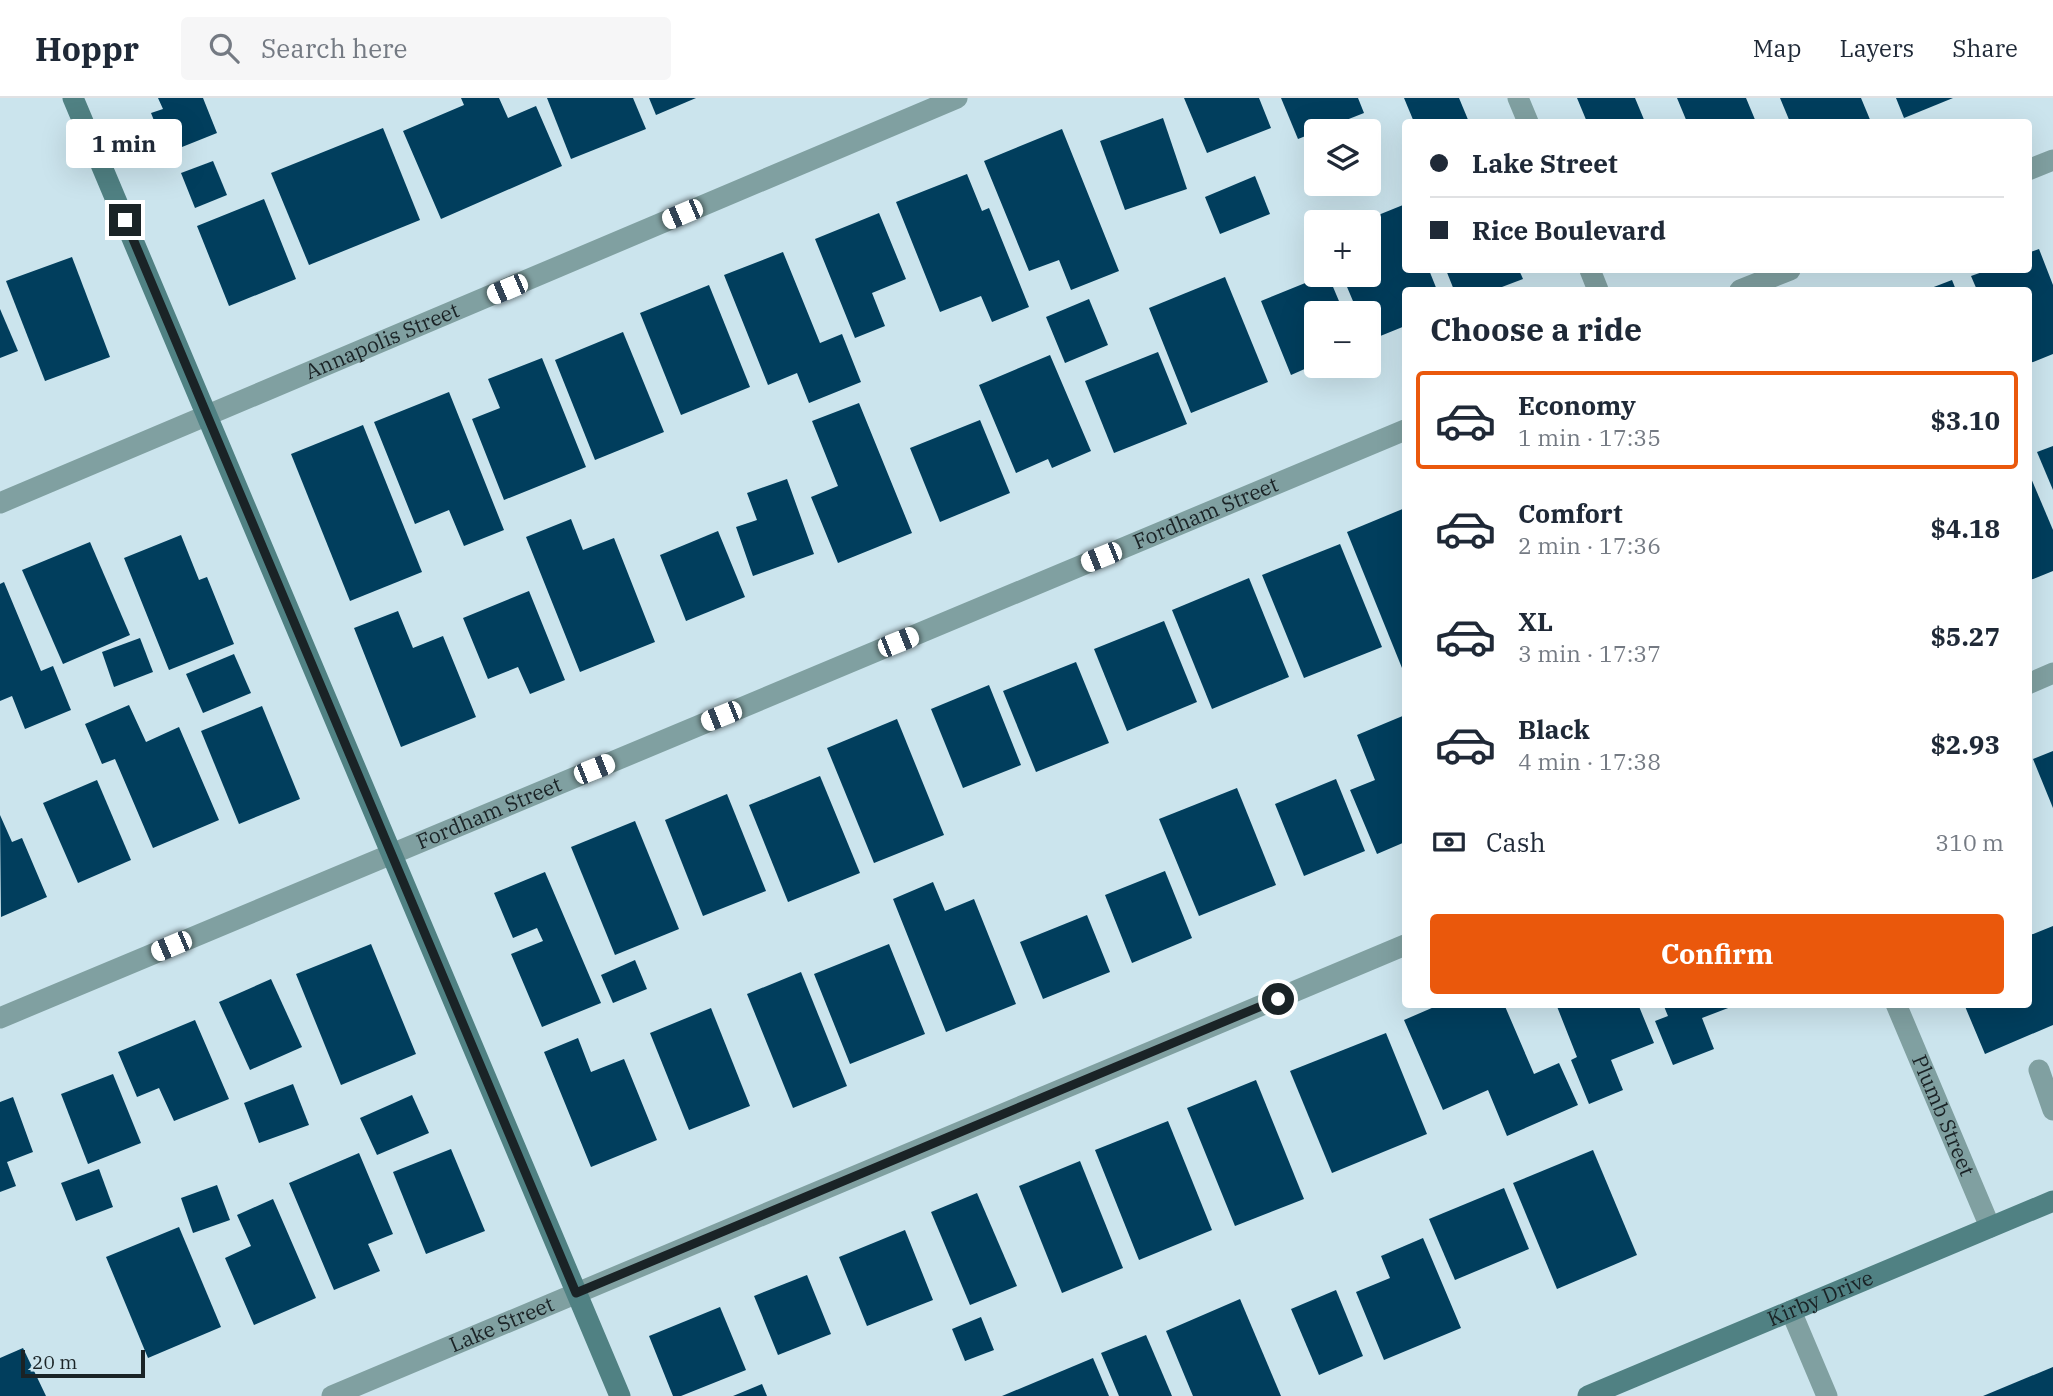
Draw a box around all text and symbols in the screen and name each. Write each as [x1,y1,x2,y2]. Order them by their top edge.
search box [181,17,671,80]
text: Hoppr [35,27,139,70]
icon: search [205,29,243,67]
text: Search here [261,31,408,65]
text: Map [1753,32,1801,64]
text: Layers [1839,32,1914,64]
text: Share [1952,32,2018,64]
callout: 1 min [67,118,183,167]
map controls [1304,119,1381,378]
button: layers [1304,119,1381,196]
text: 1 min [92,128,156,158]
text: Lake Street [1472,146,1618,180]
car [659,196,706,232]
route end [109,204,141,236]
button: + [1304,210,1381,287]
text: Rice Boulevard [1472,213,1666,247]
car [484,271,531,307]
street label: Annapolis Street [300,295,463,385]
button: − [1304,301,1381,378]
text: Choose a ride [1430,308,1642,350]
text: Economy [1518,388,1636,422]
icon: car [1434,389,1497,452]
text: $3.10 [1930,403,2000,437]
text: 1 min · 17:35 [1518,422,1661,452]
street label: Fordham Street [1128,470,1282,555]
text: Comfort [1518,496,1623,530]
icon: car [1434,497,1497,560]
text: $4.18 [1930,511,2000,545]
text: 2 min · 17:36 [1518,530,1661,560]
car [1078,539,1125,575]
text: XL [1518,604,1553,638]
icon: car [1434,605,1497,668]
text: $5.27 [1930,619,2000,653]
car [875,624,922,660]
text: 3 min · 17:37 [1518,638,1661,668]
car [698,698,745,734]
text: Black [1518,712,1590,746]
icon: car [1434,713,1497,776]
text: $2.93 [1930,727,2000,761]
text: 4 min · 17:38 [1518,746,1661,776]
car [571,751,618,787]
street label: Fordham Street [412,770,565,855]
icon: cash [1430,823,1468,861]
text: Cash [1486,825,1546,859]
text: 310 m [1935,827,2004,857]
button: Confirm [1430,914,2004,994]
car [148,928,195,964]
route start [1262,983,1294,1015]
street label: Plumb Street [1906,1050,1982,1180]
street label: Kirby Drive [1763,1263,1877,1332]
street label: Lake Street [445,1289,558,1358]
scale bar [21,1347,145,1379]
text: 20 m [32,1350,77,1374]

